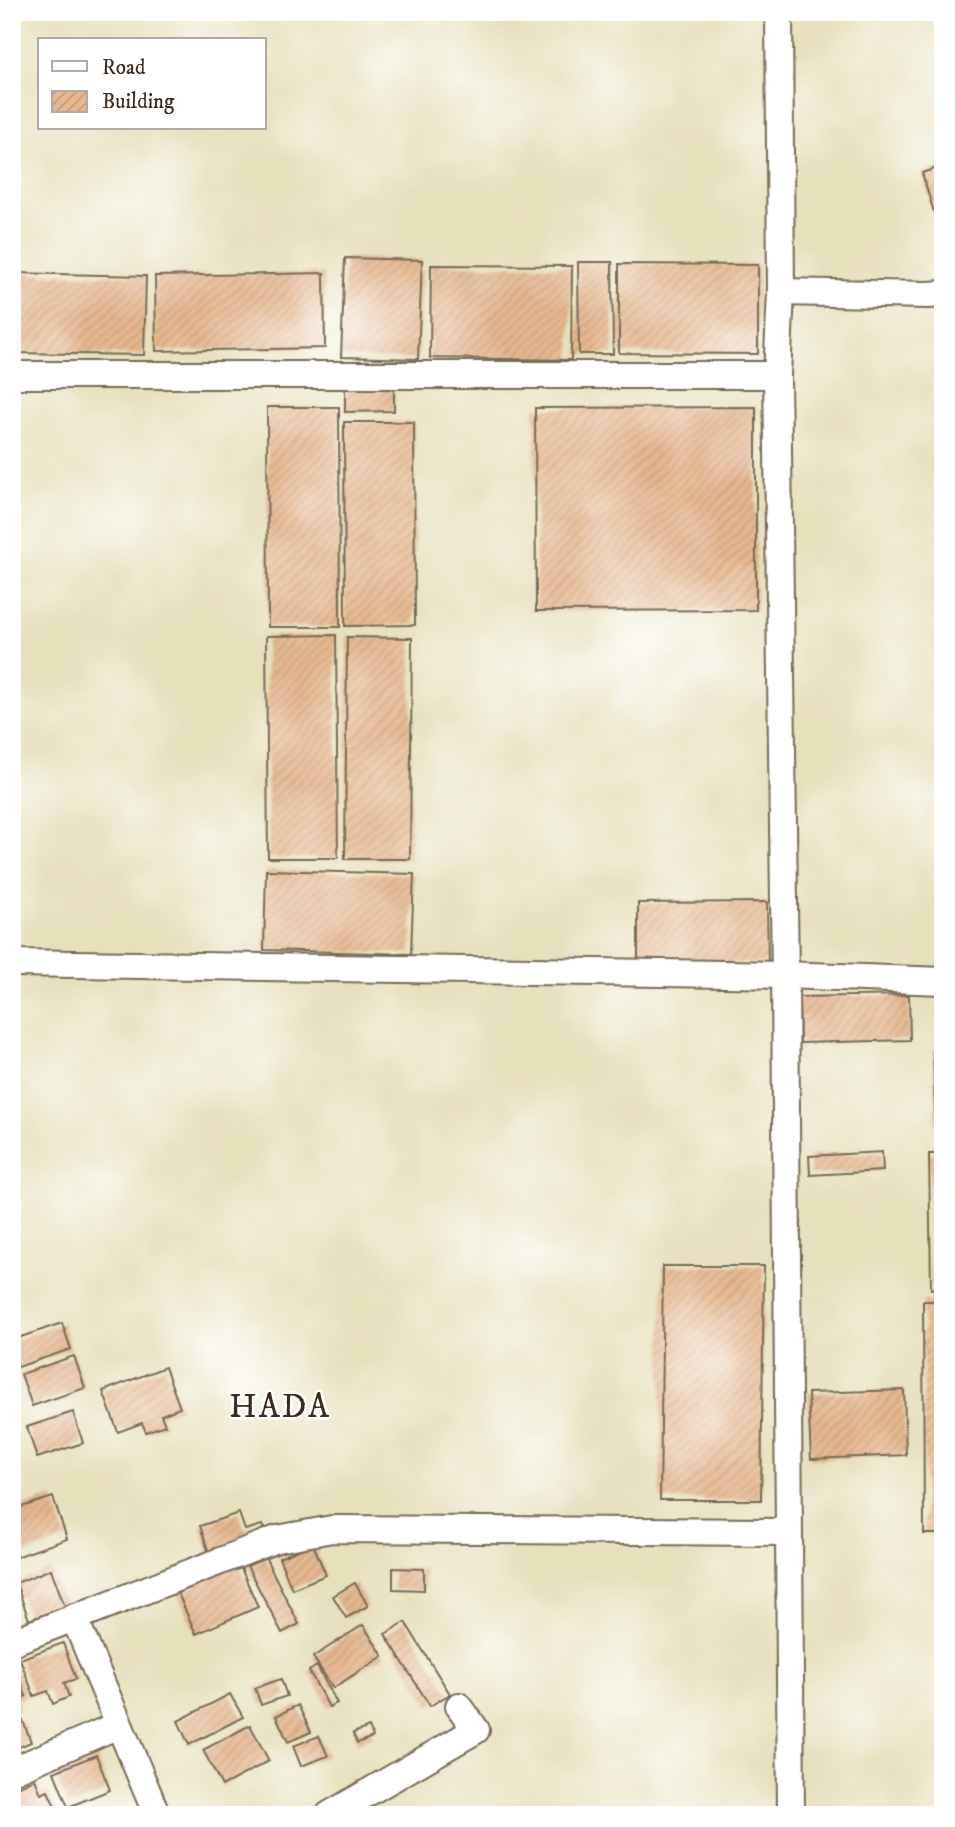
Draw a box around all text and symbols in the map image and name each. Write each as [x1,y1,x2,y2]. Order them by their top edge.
legend [38,38,266,130]
text: Road [102,55,146,81]
text: Building [102,89,175,115]
district label: HADA [229,1387,331,1428]

